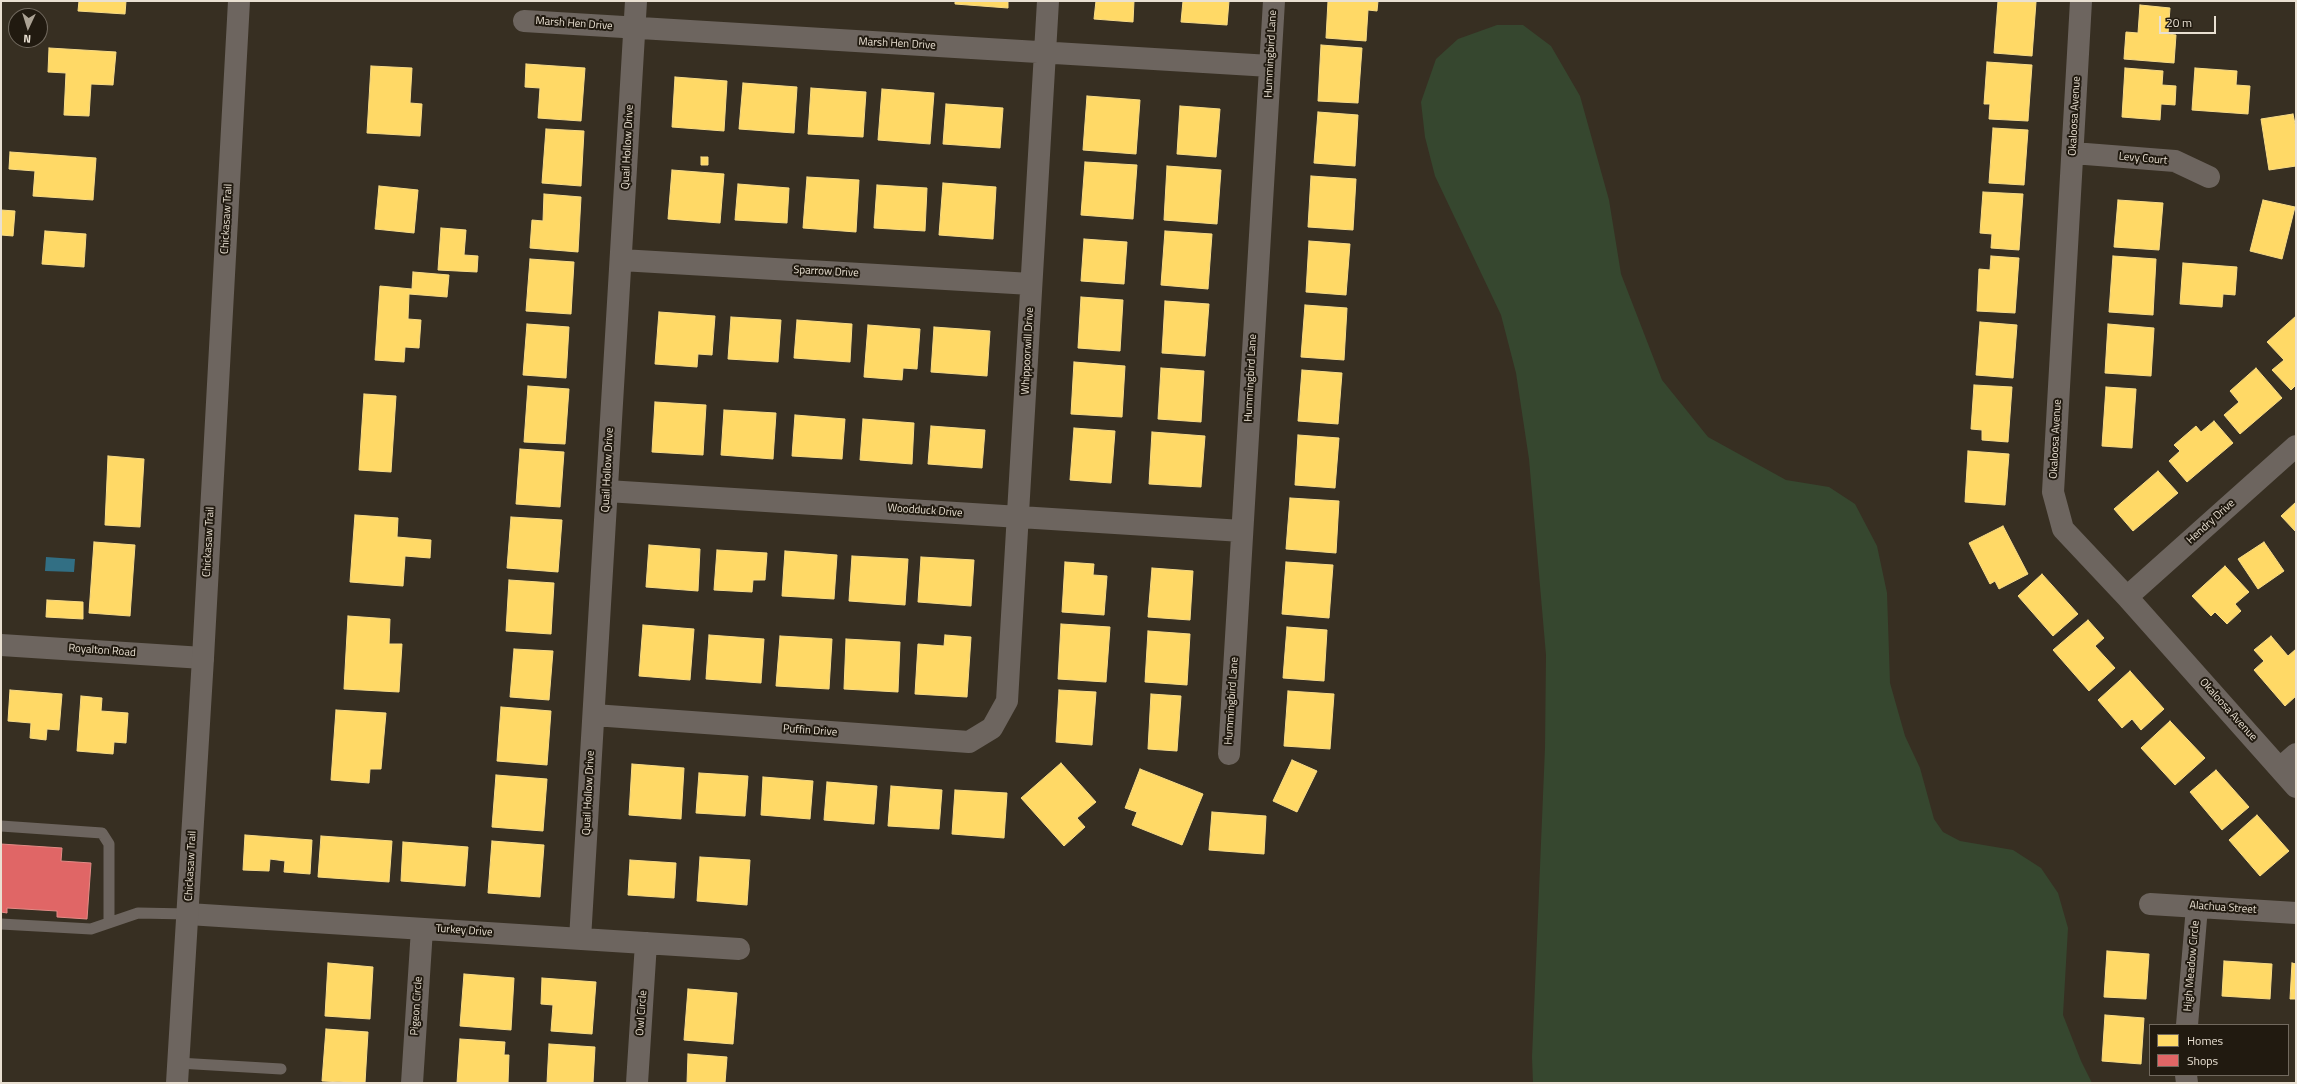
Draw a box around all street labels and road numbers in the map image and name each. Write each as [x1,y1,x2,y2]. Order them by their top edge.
street label: Hummingbird Lane [1262,10,1280,98]
street label: Marsh Hen Drive [535,15,613,33]
street label: Marsh Hen Drive [858,35,936,53]
street label: Okaloosa Avenue [2066,76,2084,156]
street label: Quail Hollow Drive [619,104,637,190]
street label: Levy Court [2118,150,2168,168]
street label: Chickasaw Trail [219,184,235,254]
street label: Sparrow Drive [793,264,859,280]
street label: Whippoorwill Drive [1019,307,1037,395]
street label: Hummingbird Lane [1242,334,1260,422]
street label: Okaloosa Avenue [2047,399,2065,479]
street label: Quail Hollow Drive [599,427,617,513]
street label: Hendry Drive [2184,497,2238,547]
street label: Woodduck Drive [887,502,963,520]
street label: Chickasaw Trail [201,507,217,577]
street label: Royalton Road [68,642,136,660]
street label: Hummingbird Lane [1222,657,1242,745]
street label: Okaloosa Avenue [2196,676,2260,744]
street label: Puffin Drive [782,723,838,739]
street label: Quail Hollow Drive [580,750,598,836]
street label: Chickasaw Trail [183,831,199,901]
street label: Alachua Street [2189,899,2257,917]
street label: High Meadow Circle [2181,920,2203,1012]
street label: Turkey Drive [435,922,493,940]
street label: Pigeon Circle [408,976,426,1036]
street label: Owl Circle [634,990,650,1036]

